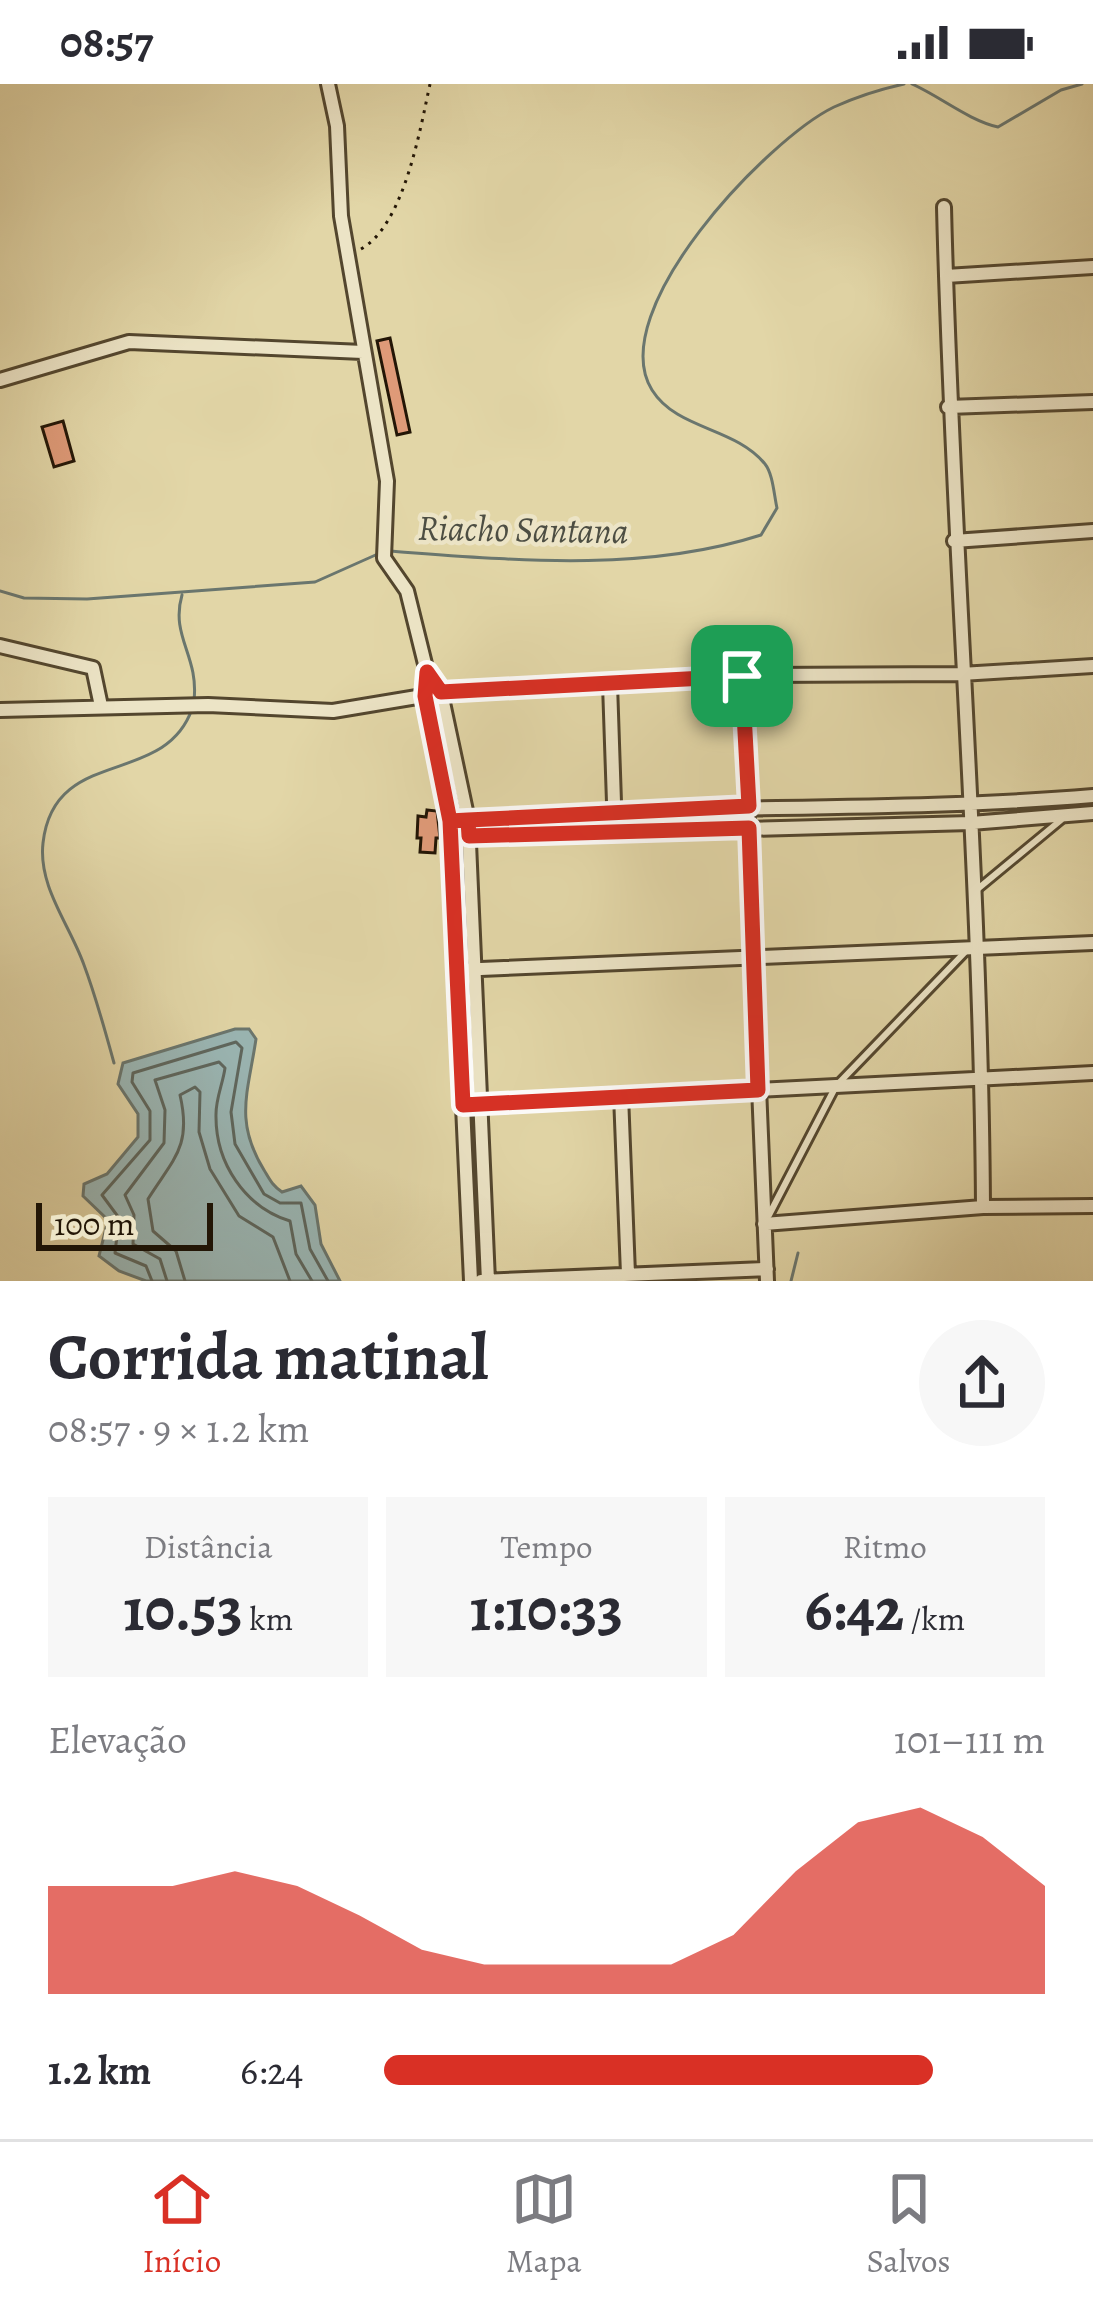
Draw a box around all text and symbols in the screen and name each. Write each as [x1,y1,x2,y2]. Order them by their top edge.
text: 08:57 [60,11,153,73]
water label: Riacho Santana [417,503,629,555]
pin [691,625,793,727]
icon: arrive [709,643,775,709]
scale bar [36,1197,213,1250]
text: 100 m [54,1201,134,1246]
text: Corrida matinal [48,1312,489,1402]
button: share [919,1320,1045,1446]
text: 08:57 · 9 × 1.2 km [48,1402,310,1455]
text: Distância [144,1524,273,1569]
text: Tempo [500,1524,593,1569]
text: Ritmo [843,1524,927,1569]
text: 10.53 [123,1569,243,1651]
text: 1:10:33 [470,1569,623,1651]
text: 6:42 [804,1569,904,1651]
text: km [243,1596,293,1641]
text: /km [904,1596,965,1641]
text: Elevação [48,1713,187,1766]
text: 101–111 m [894,1713,1045,1766]
text: 1.2 km [48,2044,151,2097]
text: 6:24 [240,2044,304,2097]
tab: Início [142,2166,221,2283]
tab: Mapa [506,2166,582,2283]
tab: Salvos [866,2166,951,2283]

